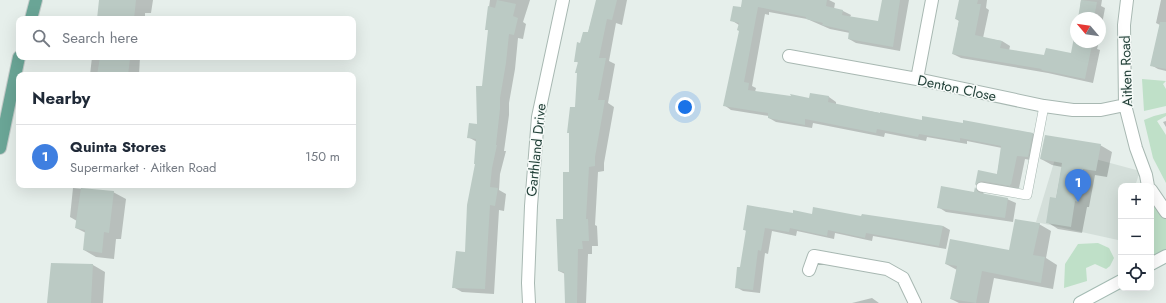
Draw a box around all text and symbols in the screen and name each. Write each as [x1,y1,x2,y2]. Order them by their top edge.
north arrow [1070,12,1106,48]
search box [16,16,356,60]
icon: search [30,27,52,49]
text: Search here [62,27,138,49]
street label: Aitken Road [1115,35,1137,107]
street label: Denton Close [916,70,998,106]
text: Nearby [32,86,90,110]
your location [675,97,695,117]
street label: Garthland Drive [521,102,551,198]
text: Quinta Stores [70,136,166,158]
text: 1 [42,147,48,166]
text: 150 m [305,147,340,166]
text: Supermarket · Aitken Road [70,158,216,177]
pin: 1 [1065,169,1091,202]
map controls [1118,183,1154,291]
button: + [1118,183,1154,219]
button: − [1118,219,1154,255]
button: locate [1118,255,1154,291]

